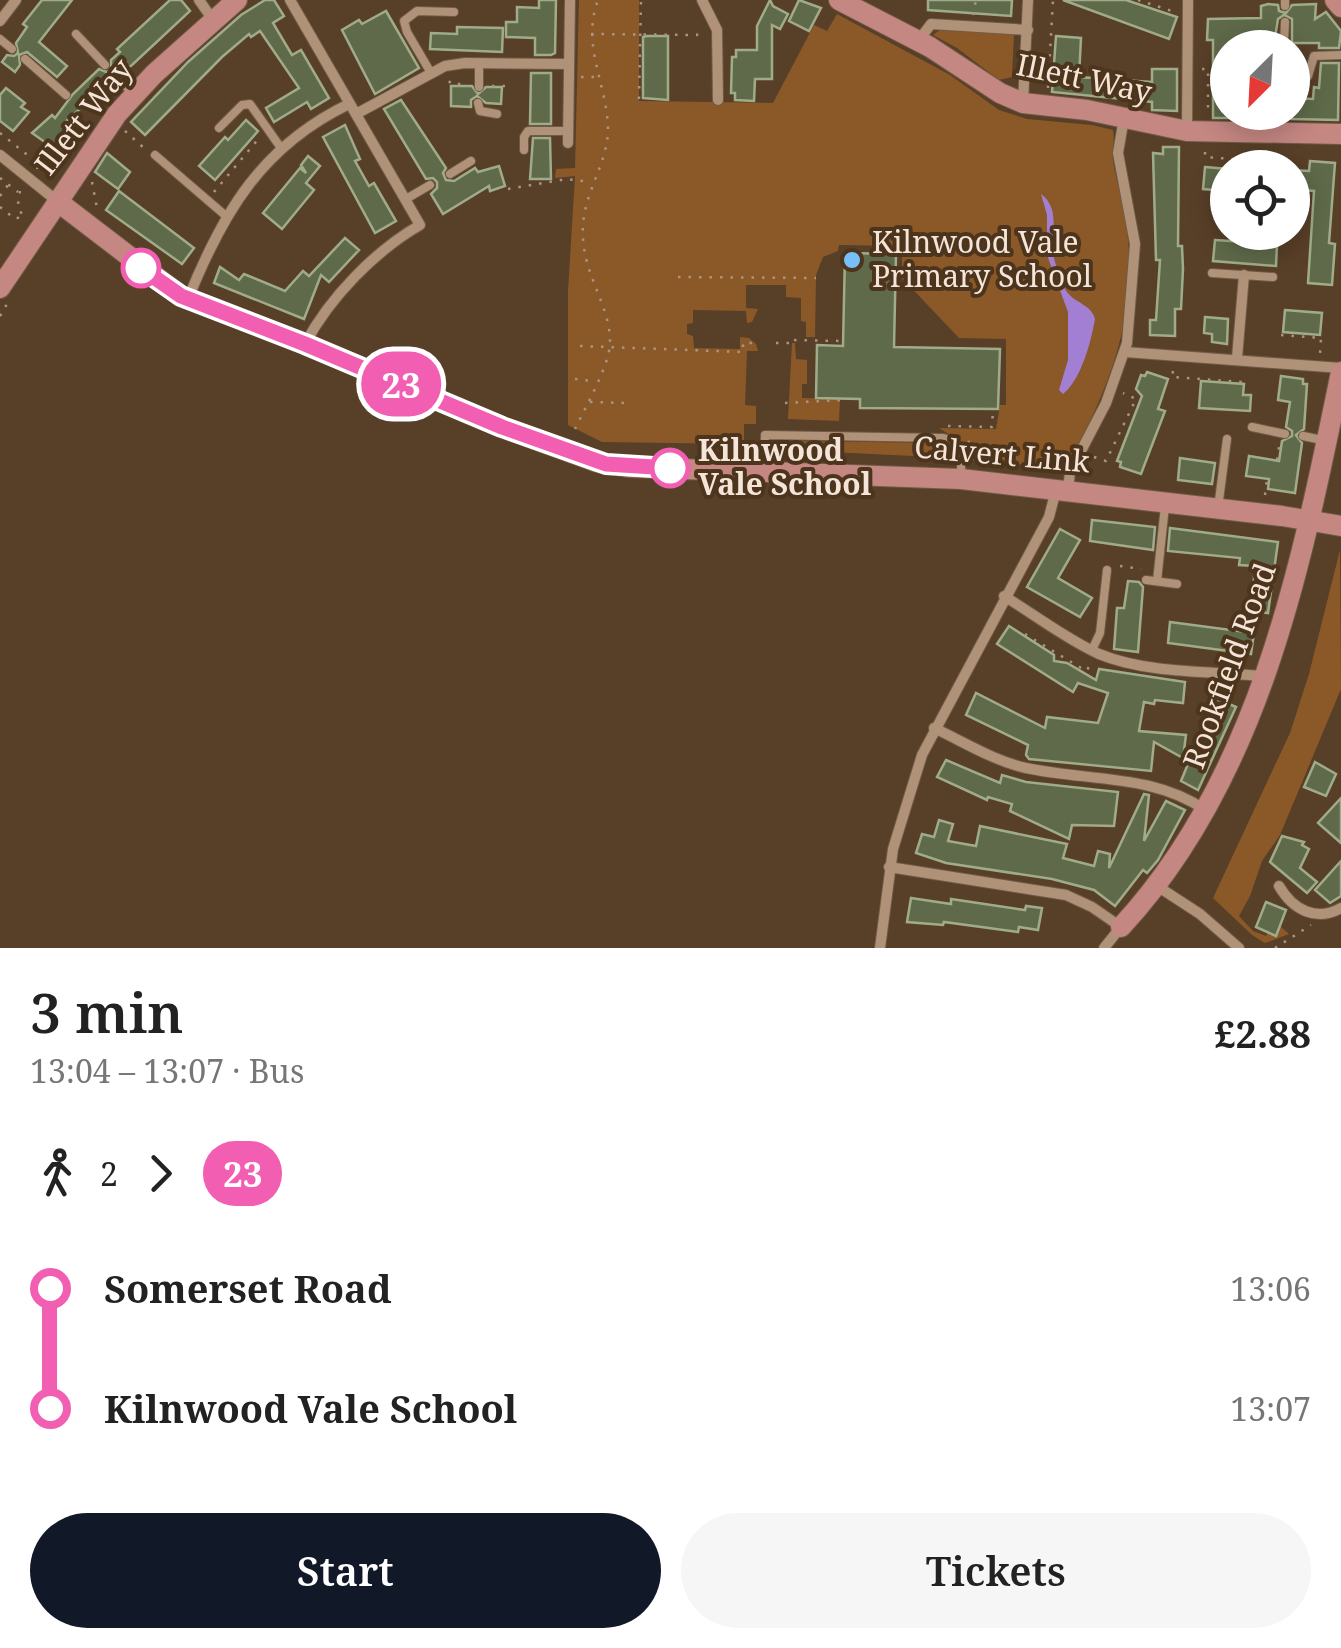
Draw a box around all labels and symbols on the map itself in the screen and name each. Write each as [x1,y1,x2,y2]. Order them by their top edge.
north arrow [1210,30,1310,130]
street label: Illett Way [1013,43,1156,112]
street label: Illett Way [24,49,141,183]
place label: Kilnwood Vale Primary School [872,221,1092,296]
unlabelled marker [122,249,160,287]
marker: Kilnwood Vale Primary School [841,249,863,271]
line badge: 23 [356,352,446,416]
street label: Calvert Link [913,425,1092,482]
place label: Kilnwood Vale School [698,429,872,504]
marker: Kilnwood Vale School [651,449,689,487]
street label: Rookfield Road [1172,557,1285,774]

